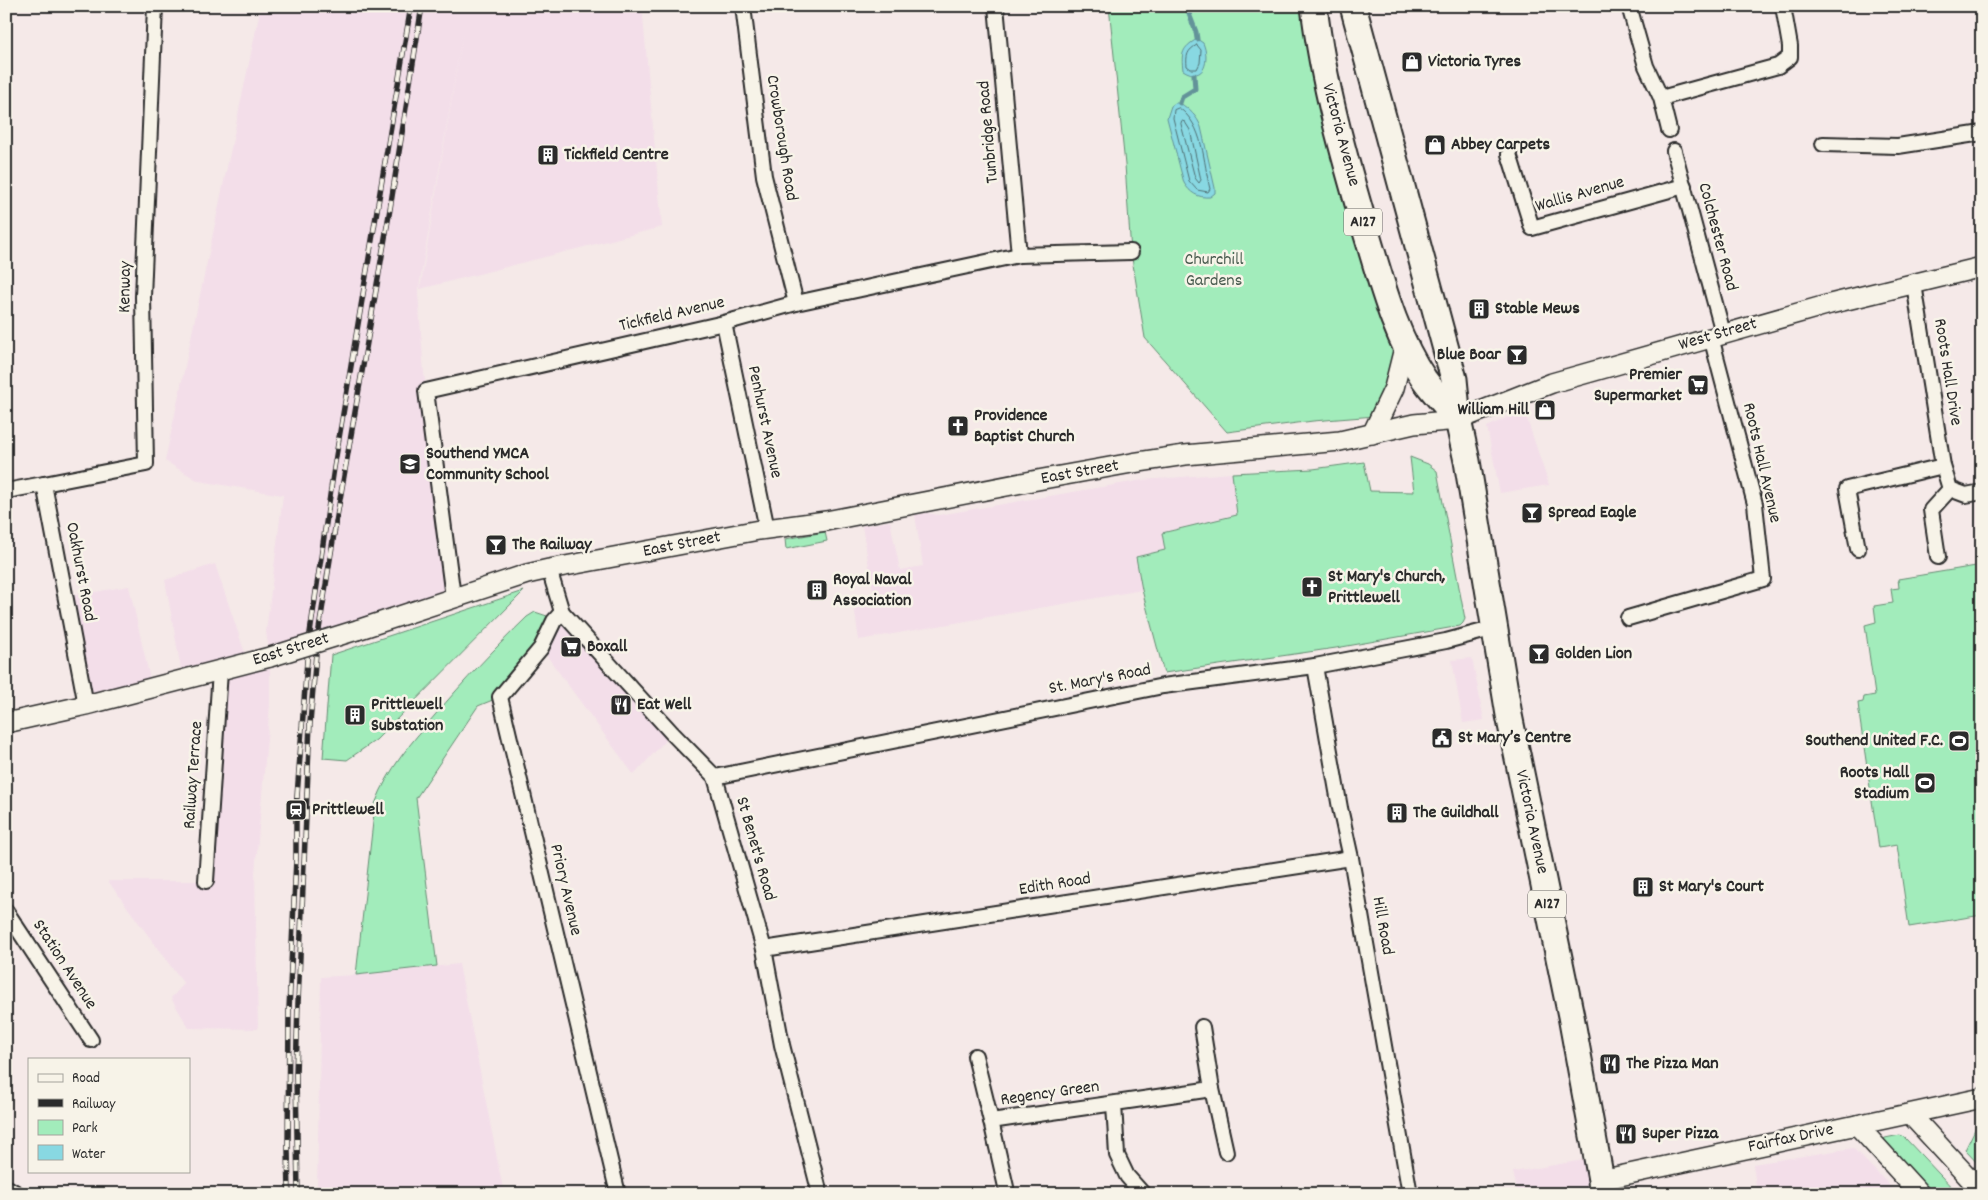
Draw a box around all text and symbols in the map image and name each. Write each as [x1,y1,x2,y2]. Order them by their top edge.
shop icon: Victoria Tyres [1400,50,1424,74]
place label: Victoria Tyres [1428,50,1521,75]
street label: Crowborough Road [759,73,803,203]
street label: Tunbridge Road [972,80,1006,184]
street label: Victoria Avenue [1314,81,1366,189]
shop icon: Abbey Carpets [1423,133,1447,157]
place label: Abbey Carpets [1451,133,1551,158]
building icon: Tickfield Centre [536,143,560,167]
place label: Tickfield Centre [564,143,669,168]
street label: Wallis Avenue [1533,170,1628,220]
street label: Colchester Road [1691,180,1743,294]
road number: A127 [1344,208,1382,236]
park label: Churchill Gardens [1185,248,1244,294]
street label: Kenway [113,260,139,313]
street label: Tickfield Avenue [617,291,727,339]
building icon: Stable Mews [1467,297,1491,321]
place label: Stable Mews [1495,297,1580,322]
street label: West Street [1676,312,1760,358]
street label: Roots Hall Drive [1926,317,1968,427]
place label: Blue Boar [1437,343,1501,368]
bar icon: Blue Boar [1505,343,1529,367]
street label: Penhurst Avenue [740,363,788,481]
place label: Premier Supermarket [1594,363,1682,409]
supermarket icon: Premier Supermarket [1686,373,1710,397]
place label: William Hill [1458,398,1530,423]
shop icon: William Hill [1533,398,1557,422]
street label: Roots Hall Avenue [1735,400,1787,526]
place label: Providence Baptist Church [974,404,1075,450]
church icon: Providence Baptist Church [946,414,970,438]
place label: Southend YMCA Community School [426,442,549,488]
school or university icon: Southend YMCA Community School [398,452,422,476]
street label: East Street [1039,454,1121,492]
bar icon: Spread Eagle [1520,501,1544,525]
place label: Spread Eagle [1548,501,1637,526]
street label: Oakhurst Road [58,520,102,624]
street label: East Street [641,525,723,565]
bar icon: The Railway [484,533,508,557]
place label: The Railway [512,533,592,558]
place label: St Mary's Church, Prittlewell [1328,565,1445,611]
place label: Royal Naval Association [833,568,912,614]
church icon: St Mary's Church, Prittlewell [1300,575,1324,599]
building icon: Royal Naval Association [805,578,829,602]
street label: East Street [250,626,333,673]
supermarket icon: Boxall [559,635,583,659]
place label: Boxall [587,635,628,660]
bar icon: Golden Lion [1527,642,1551,666]
place label: Golden Lion [1555,642,1632,667]
street label: St. Mary's Road [1047,658,1153,702]
place label: Prittlewell Substation [371,693,443,739]
restaurant icon: Eat Well [609,693,633,717]
place label: Eat Well [637,693,692,718]
building icon: Prittlewell Substation [343,703,367,727]
street label: Railway Terrace [178,720,210,830]
public building icon: St Mary’s Centre [1430,726,1454,750]
place label: St Mary’s Centre [1458,726,1571,751]
place label: Southend United F.C. [1805,729,1943,754]
sports icon: Southend United F.C. [1947,729,1971,753]
place label: Roots Hall Stadium [1840,761,1910,807]
street label: Victoria Avenue [1508,768,1554,876]
sports icon: Roots Hall Stadium [1913,771,1937,795]
street label: St Benet's Road [728,794,782,904]
station icon: Prittlewell [284,798,308,822]
place label: Prittlewell [312,798,384,823]
building icon: The Guildhall [1385,801,1409,825]
place label: The Guildhall [1413,801,1499,826]
street label: Priory Avenue [542,842,588,938]
street label: Edith Road [1017,867,1093,903]
building icon: St Mary's Court [1631,875,1655,899]
place label: St Mary's Court [1659,875,1764,900]
road number: A127 [1528,891,1566,918]
street label: Hill Road [1365,895,1399,957]
street label: Station Avenue [26,915,102,1015]
restaurant icon: The Pizza Man [1598,1052,1622,1076]
place label: The Pizza Man [1626,1052,1719,1077]
legend [28,1058,190,1172]
text: Road [72,1068,100,1090]
street label: Regency Green [999,1075,1101,1113]
text: Railway [72,1094,116,1116]
text: Park [72,1118,98,1140]
street label: Fairfax Drive [1746,1118,1836,1160]
restaurant icon: Super Pizza [1614,1122,1638,1146]
place label: Super Pizza [1642,1122,1719,1147]
text: Water [72,1144,106,1166]

